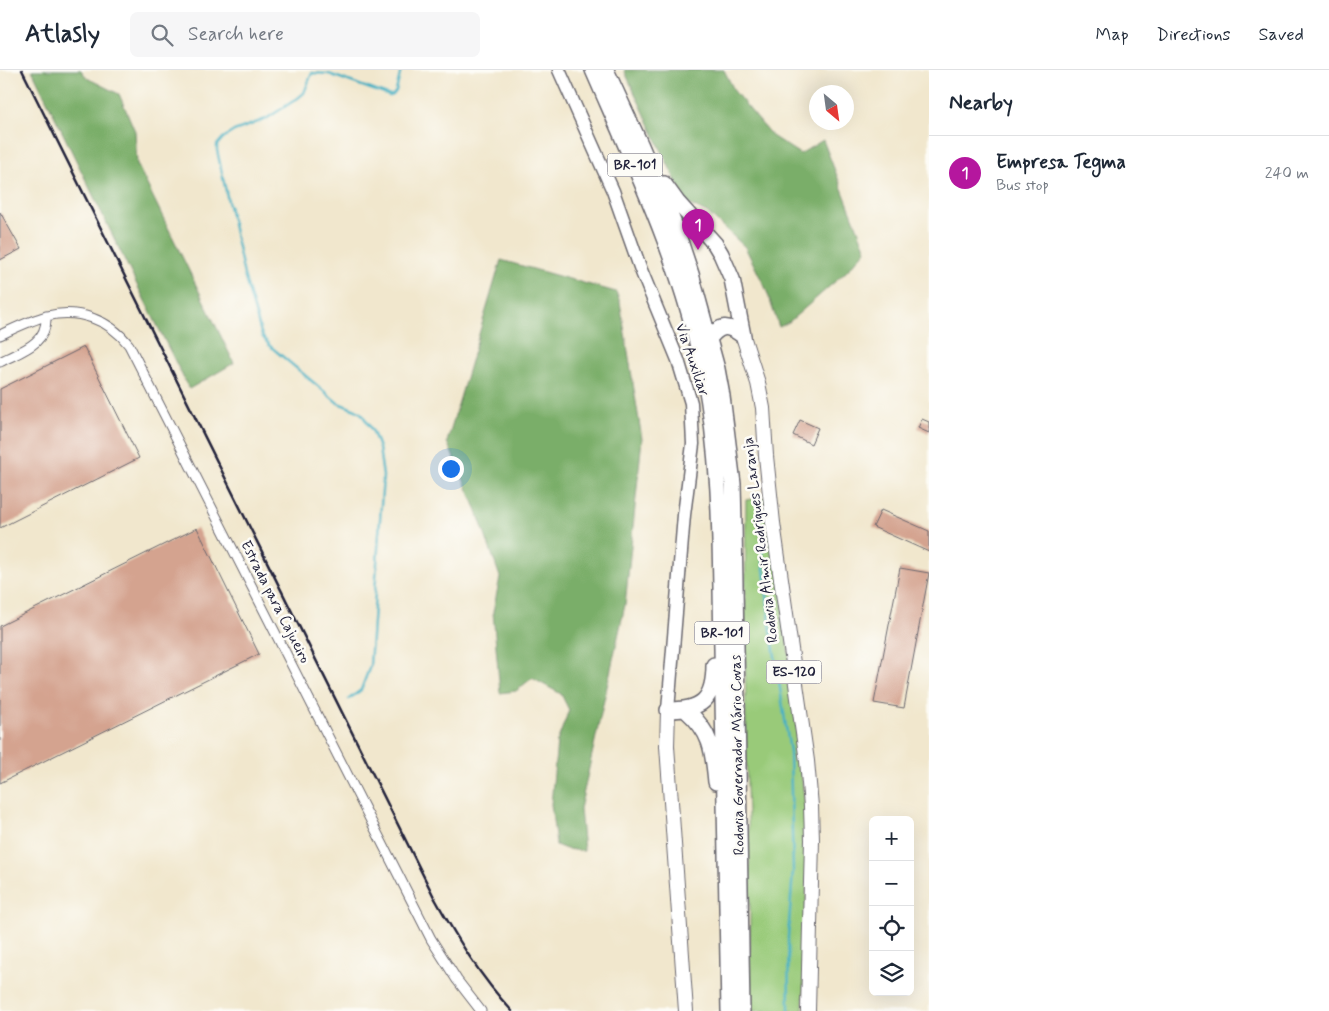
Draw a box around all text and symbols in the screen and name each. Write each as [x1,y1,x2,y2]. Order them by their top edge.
search box [130,12,480,57]
text: Atlasly [25,19,100,50]
icon: search [148,21,176,49]
text: Search here [188,22,284,47]
text: Map [1096,23,1129,47]
text: Directions [1157,23,1231,47]
text: Saved [1259,23,1304,47]
north arrow [809,85,854,130]
text: Nearby [949,89,1013,117]
text: Empresa Tegma [996,150,1126,175]
road number: BR-101 [608,154,662,176]
text: 1 [961,163,969,184]
text: 240 m [1265,163,1309,184]
text: Bus stop [996,175,1049,196]
pin: 1 [682,209,714,250]
street label: Via Auxiliar [670,321,714,399]
street label: Rodovia Almir Rodrigues Laranja [738,436,784,644]
your location [438,456,464,482]
street label: Estrada para Cajueiro [235,537,315,667]
road number: BR-101 [694,622,750,644]
street label: Rodovia Governador Mário Covas [726,654,750,856]
road number: ES-120 [766,660,822,684]
map controls [869,816,914,996]
button: + [869,816,914,861]
button: − [869,861,914,906]
button: locate [869,906,914,951]
button: layers [869,951,914,996]

